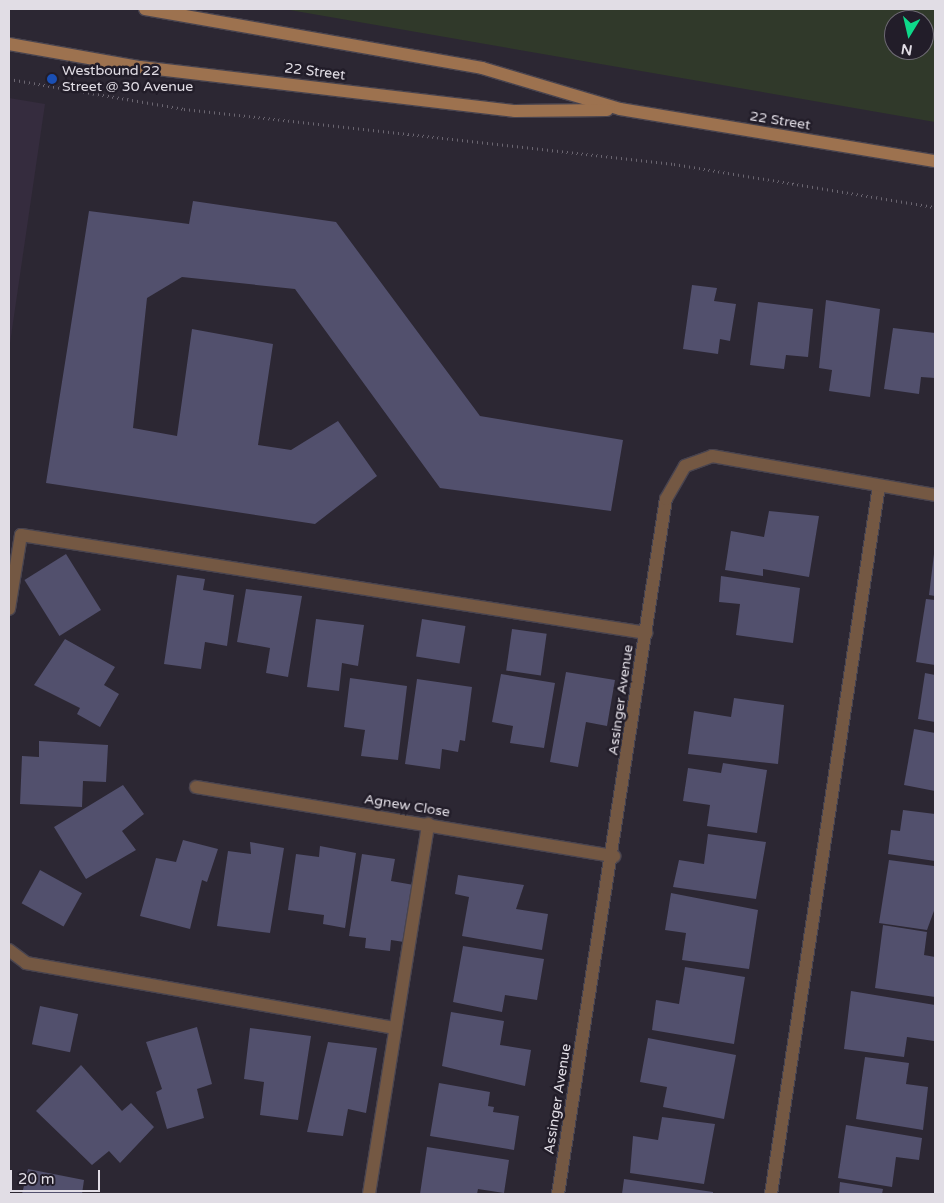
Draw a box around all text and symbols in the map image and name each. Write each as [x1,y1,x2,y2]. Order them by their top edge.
north arrow [884,10,934,60]
text: N [900,40,914,59]
street label: 22 Street [284,60,346,84]
place label: Westbound 22 Street @ 30 Avenue [62,63,193,95]
marker: Westbound 22 Street @ 30 Avenue [46,73,58,85]
street label: 22 Street [748,108,812,134]
street label: Assinger Avenue [605,643,637,757]
street label: Agnew Close [363,791,451,821]
street label: Assinger Avenue [541,1042,575,1156]
scale bar [12,1160,102,1192]
text: 20 m [18,1170,55,1188]

